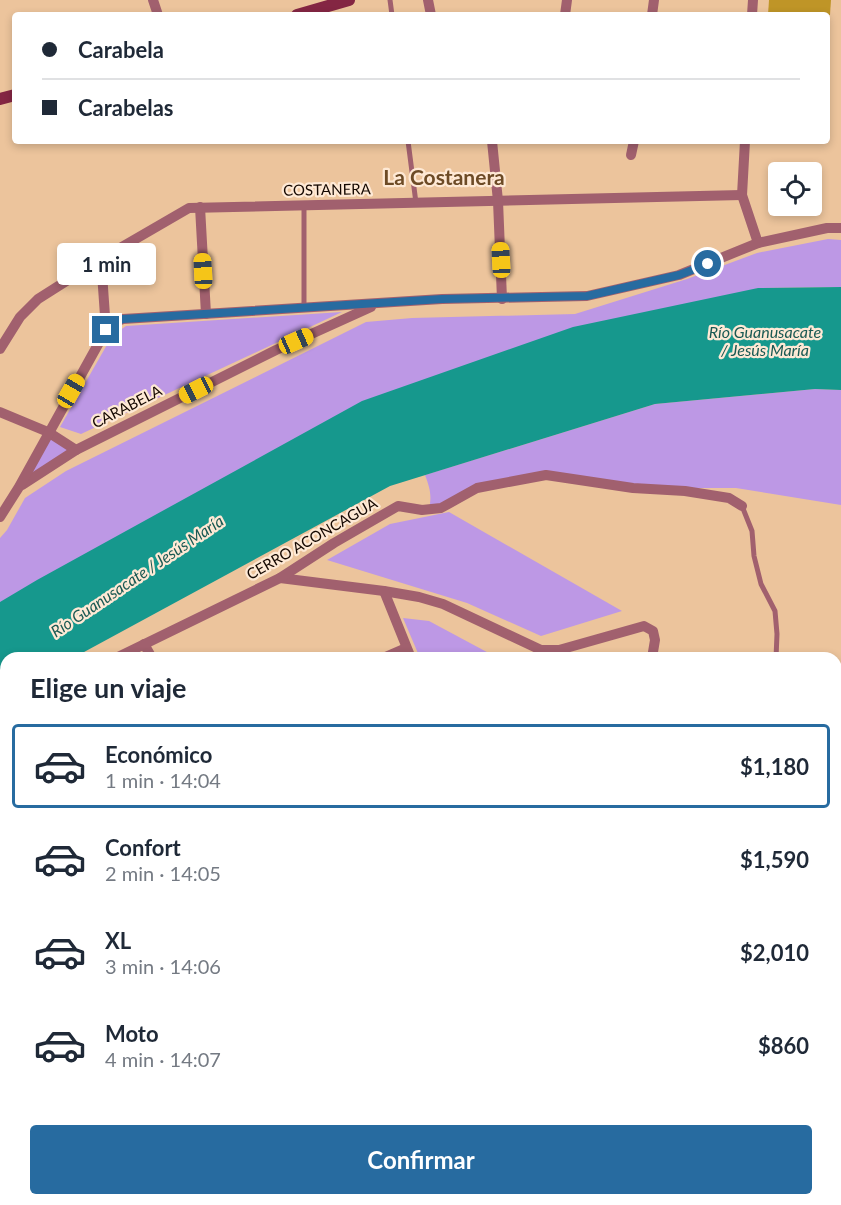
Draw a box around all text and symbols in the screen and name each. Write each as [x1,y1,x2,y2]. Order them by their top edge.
text: Carabela [78,36,164,63]
text: Carabelas [78,94,173,121]
map controls [768,162,822,216]
button: locate [768,162,822,216]
district label: La Costanera [383,164,505,189]
street label: COSTANERA [283,179,372,199]
car [491,242,511,278]
callout: 1 min [57,243,156,285]
route start [694,250,721,277]
text: 1 min [82,252,131,276]
car [193,253,213,289]
route end [92,316,119,343]
water label: Río Guanusacate / Jesús María [709,322,822,359]
car [276,325,316,357]
car [54,371,88,411]
car [176,374,216,406]
street label: CARABELA [89,380,165,431]
street label: CERRO ACONCAGUA [243,493,381,583]
water label: Río Guanusacate / Jesús María [47,511,227,640]
text: Elige un viaje [30,671,187,704]
icon: car [33,739,87,793]
text: Económico [105,741,212,768]
text: $1,180 [740,753,809,780]
text: 1 min · 14:04 [105,768,221,792]
icon: car [33,832,87,886]
text: Confort [105,834,181,861]
text: $1,590 [740,846,809,873]
text: 2 min · 14:05 [105,861,221,885]
icon: car [33,925,87,979]
text: XL [105,927,131,954]
text: $2,010 [740,939,809,966]
text: 3 min · 14:06 [105,954,221,978]
icon: car [33,1018,87,1072]
text: Moto [105,1020,159,1047]
text: $860 [758,1032,809,1059]
text: 4 min · 14:07 [105,1047,221,1071]
button: Confirmar [30,1125,812,1194]

